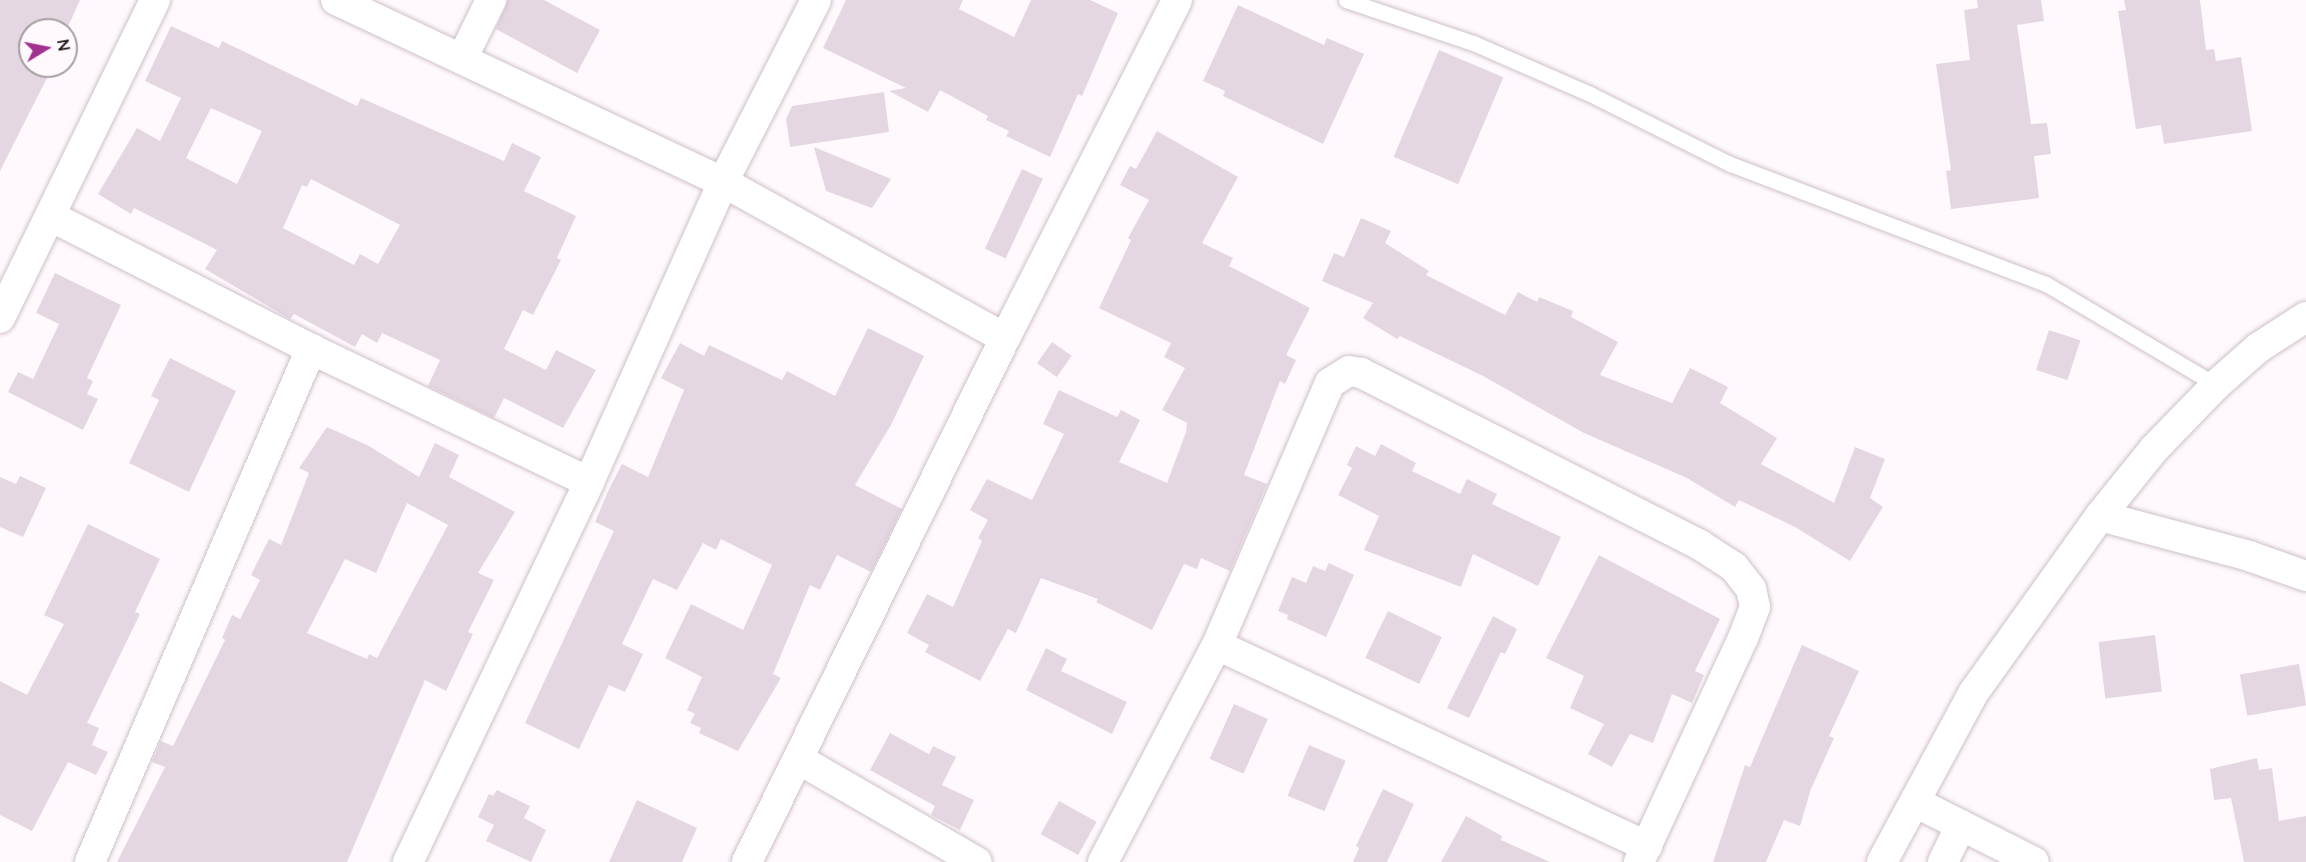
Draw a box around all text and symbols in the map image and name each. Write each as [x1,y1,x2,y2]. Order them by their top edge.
north arrow [18,18,78,78]
text: N [53,38,75,53]

